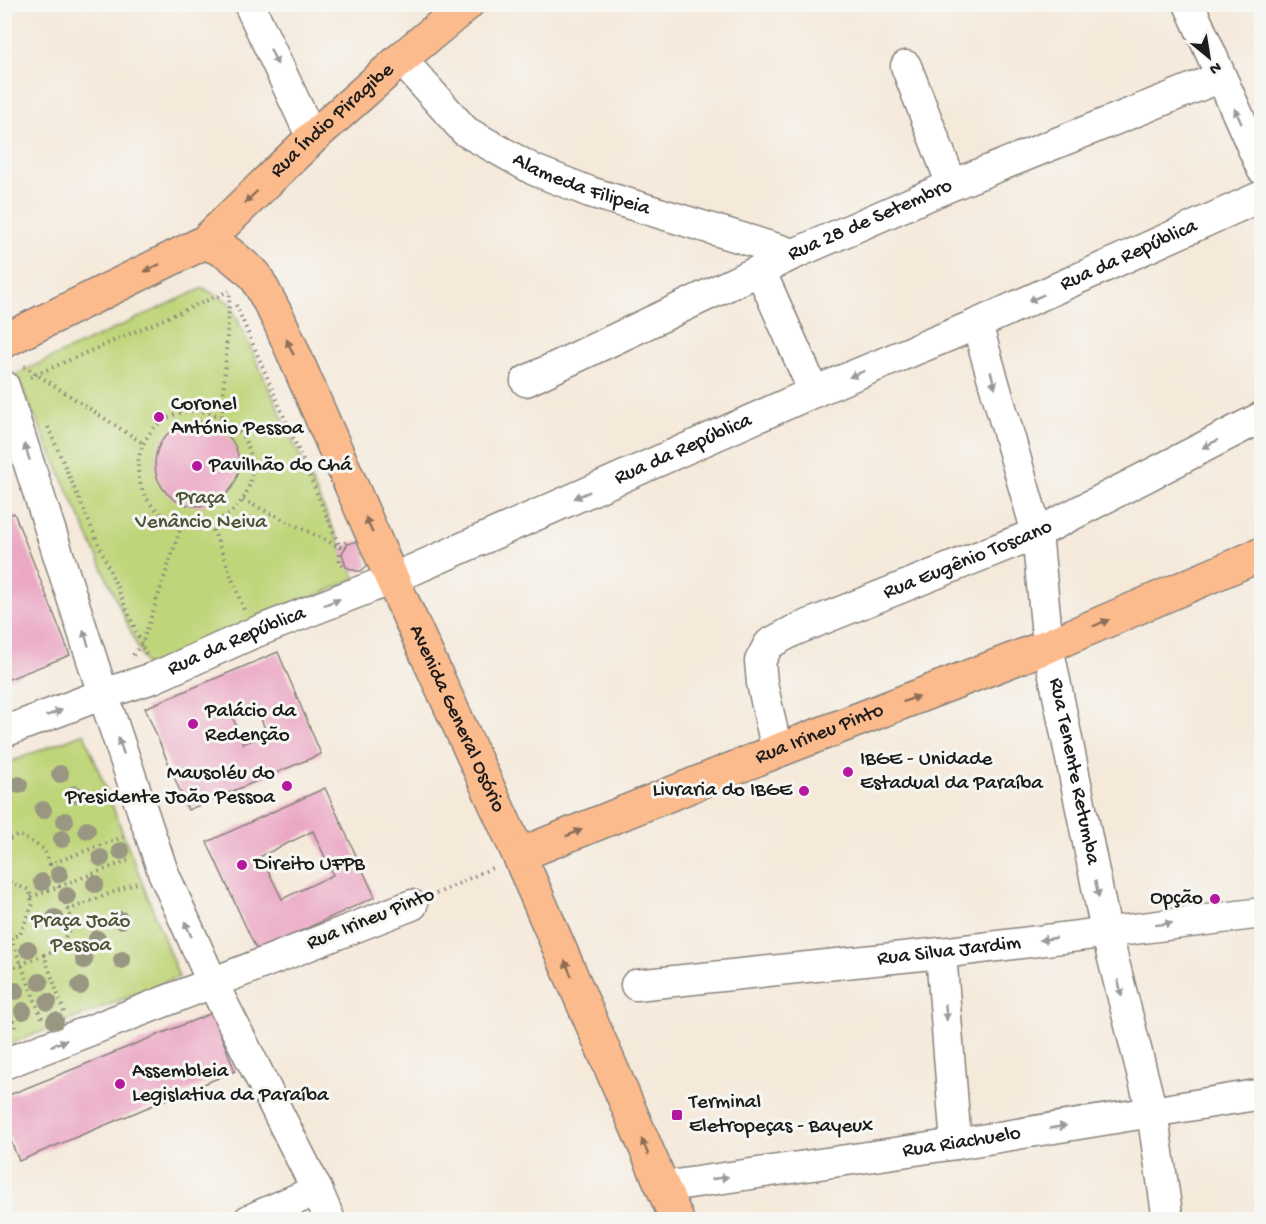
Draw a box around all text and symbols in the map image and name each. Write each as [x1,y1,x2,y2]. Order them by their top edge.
north arrow [1179,27,1239,87]
one-way arrow [270,49,279,66]
text: N [1205,56,1224,78]
street label: Rua Índio Piragibe [265,57,401,184]
one-way arrow [1233,106,1243,124]
street label: Alameda Filipeia [508,148,654,222]
street label: Rua 28 de Setembro [784,174,957,267]
one-way arrow [244,190,259,204]
street label: Rua da República [1056,214,1203,297]
one-way arrow [144,264,161,273]
one-way arrow [1027,293,1044,302]
one-way arrow [286,338,295,355]
one-way arrow [847,369,865,379]
one-way arrow [989,371,998,389]
place label: Coronel António Pessoa [171,393,305,442]
street label: Rua da República [611,408,757,491]
marker: Coronel António Pessoa [152,410,166,424]
one-way arrow [1201,439,1218,449]
one-way arrow [22,443,31,461]
place label: Pavilhão do Chá [208,454,353,479]
marker: Pavilhão do Chá [190,459,204,473]
park label: Praça Venâncio Neiva [134,487,268,536]
one-way arrow [572,490,590,500]
street label: Rua Eugênio Toscano [880,515,1057,606]
one-way arrow [364,517,373,534]
one-way arrow [324,597,342,607]
street label: Rua da República [164,601,311,682]
one-way arrow [1093,618,1111,628]
street label: Avenida General Osório [402,621,510,817]
one-way arrow [81,629,91,647]
street label: Rua Tenente Retumba [1042,676,1105,868]
one-way arrow [902,694,920,703]
street label: Rua Irineu Pinto [752,698,888,771]
place label: Palácio da Redenção [204,700,297,749]
one-way arrow [45,708,63,718]
marker: Palácio da Redenção [186,717,200,731]
one-way arrow [115,737,125,755]
place label: IBGE - Unidade Estadual da Paraíba [860,748,1044,797]
place label: Mausoléu do Presidente João Pessoa [64,762,276,811]
marker: IBGE - Unidade Estadual da Paraíba [841,765,855,779]
marker: Mausoléu do Presidente João Pessoa [280,779,294,793]
place label: Livraria do IBGE [652,779,793,804]
marker: Livraria do IBGE [797,784,811,798]
one-way arrow [565,828,583,838]
place label: Direito UFPB [252,853,366,878]
marker: Direito UFPB [235,858,249,872]
one-way arrow [1093,879,1102,898]
street label: Rua Irineu Pinto [303,883,439,957]
place label: Opção [1150,887,1203,912]
marker: Opção [1208,892,1222,906]
park label: Praça João Pessoa [30,910,131,959]
one-way arrow [183,919,193,937]
one-way arrow [1155,920,1174,929]
street label: Rua Silva Jardim [876,931,1023,972]
one-way arrow [1038,934,1057,944]
one-way arrow [563,958,573,976]
one-way arrow [1116,979,1126,997]
one-way arrow [941,1002,951,1021]
one-way arrow [51,1038,69,1048]
place label: Assembleia Legislativa da Paraíba [132,1060,330,1109]
marker: Assembleia Legislativa da Paraíba [113,1077,127,1091]
place label: Terminal Eletropeças - Bayeux [688,1091,873,1140]
marker: Terminal Eletropeças - Bayeux [670,1108,684,1122]
street label: Rua Riachuelo [901,1121,1023,1164]
one-way arrow [1049,1122,1068,1131]
one-way arrow [640,1137,650,1155]
one-way arrow [711,1174,730,1183]

